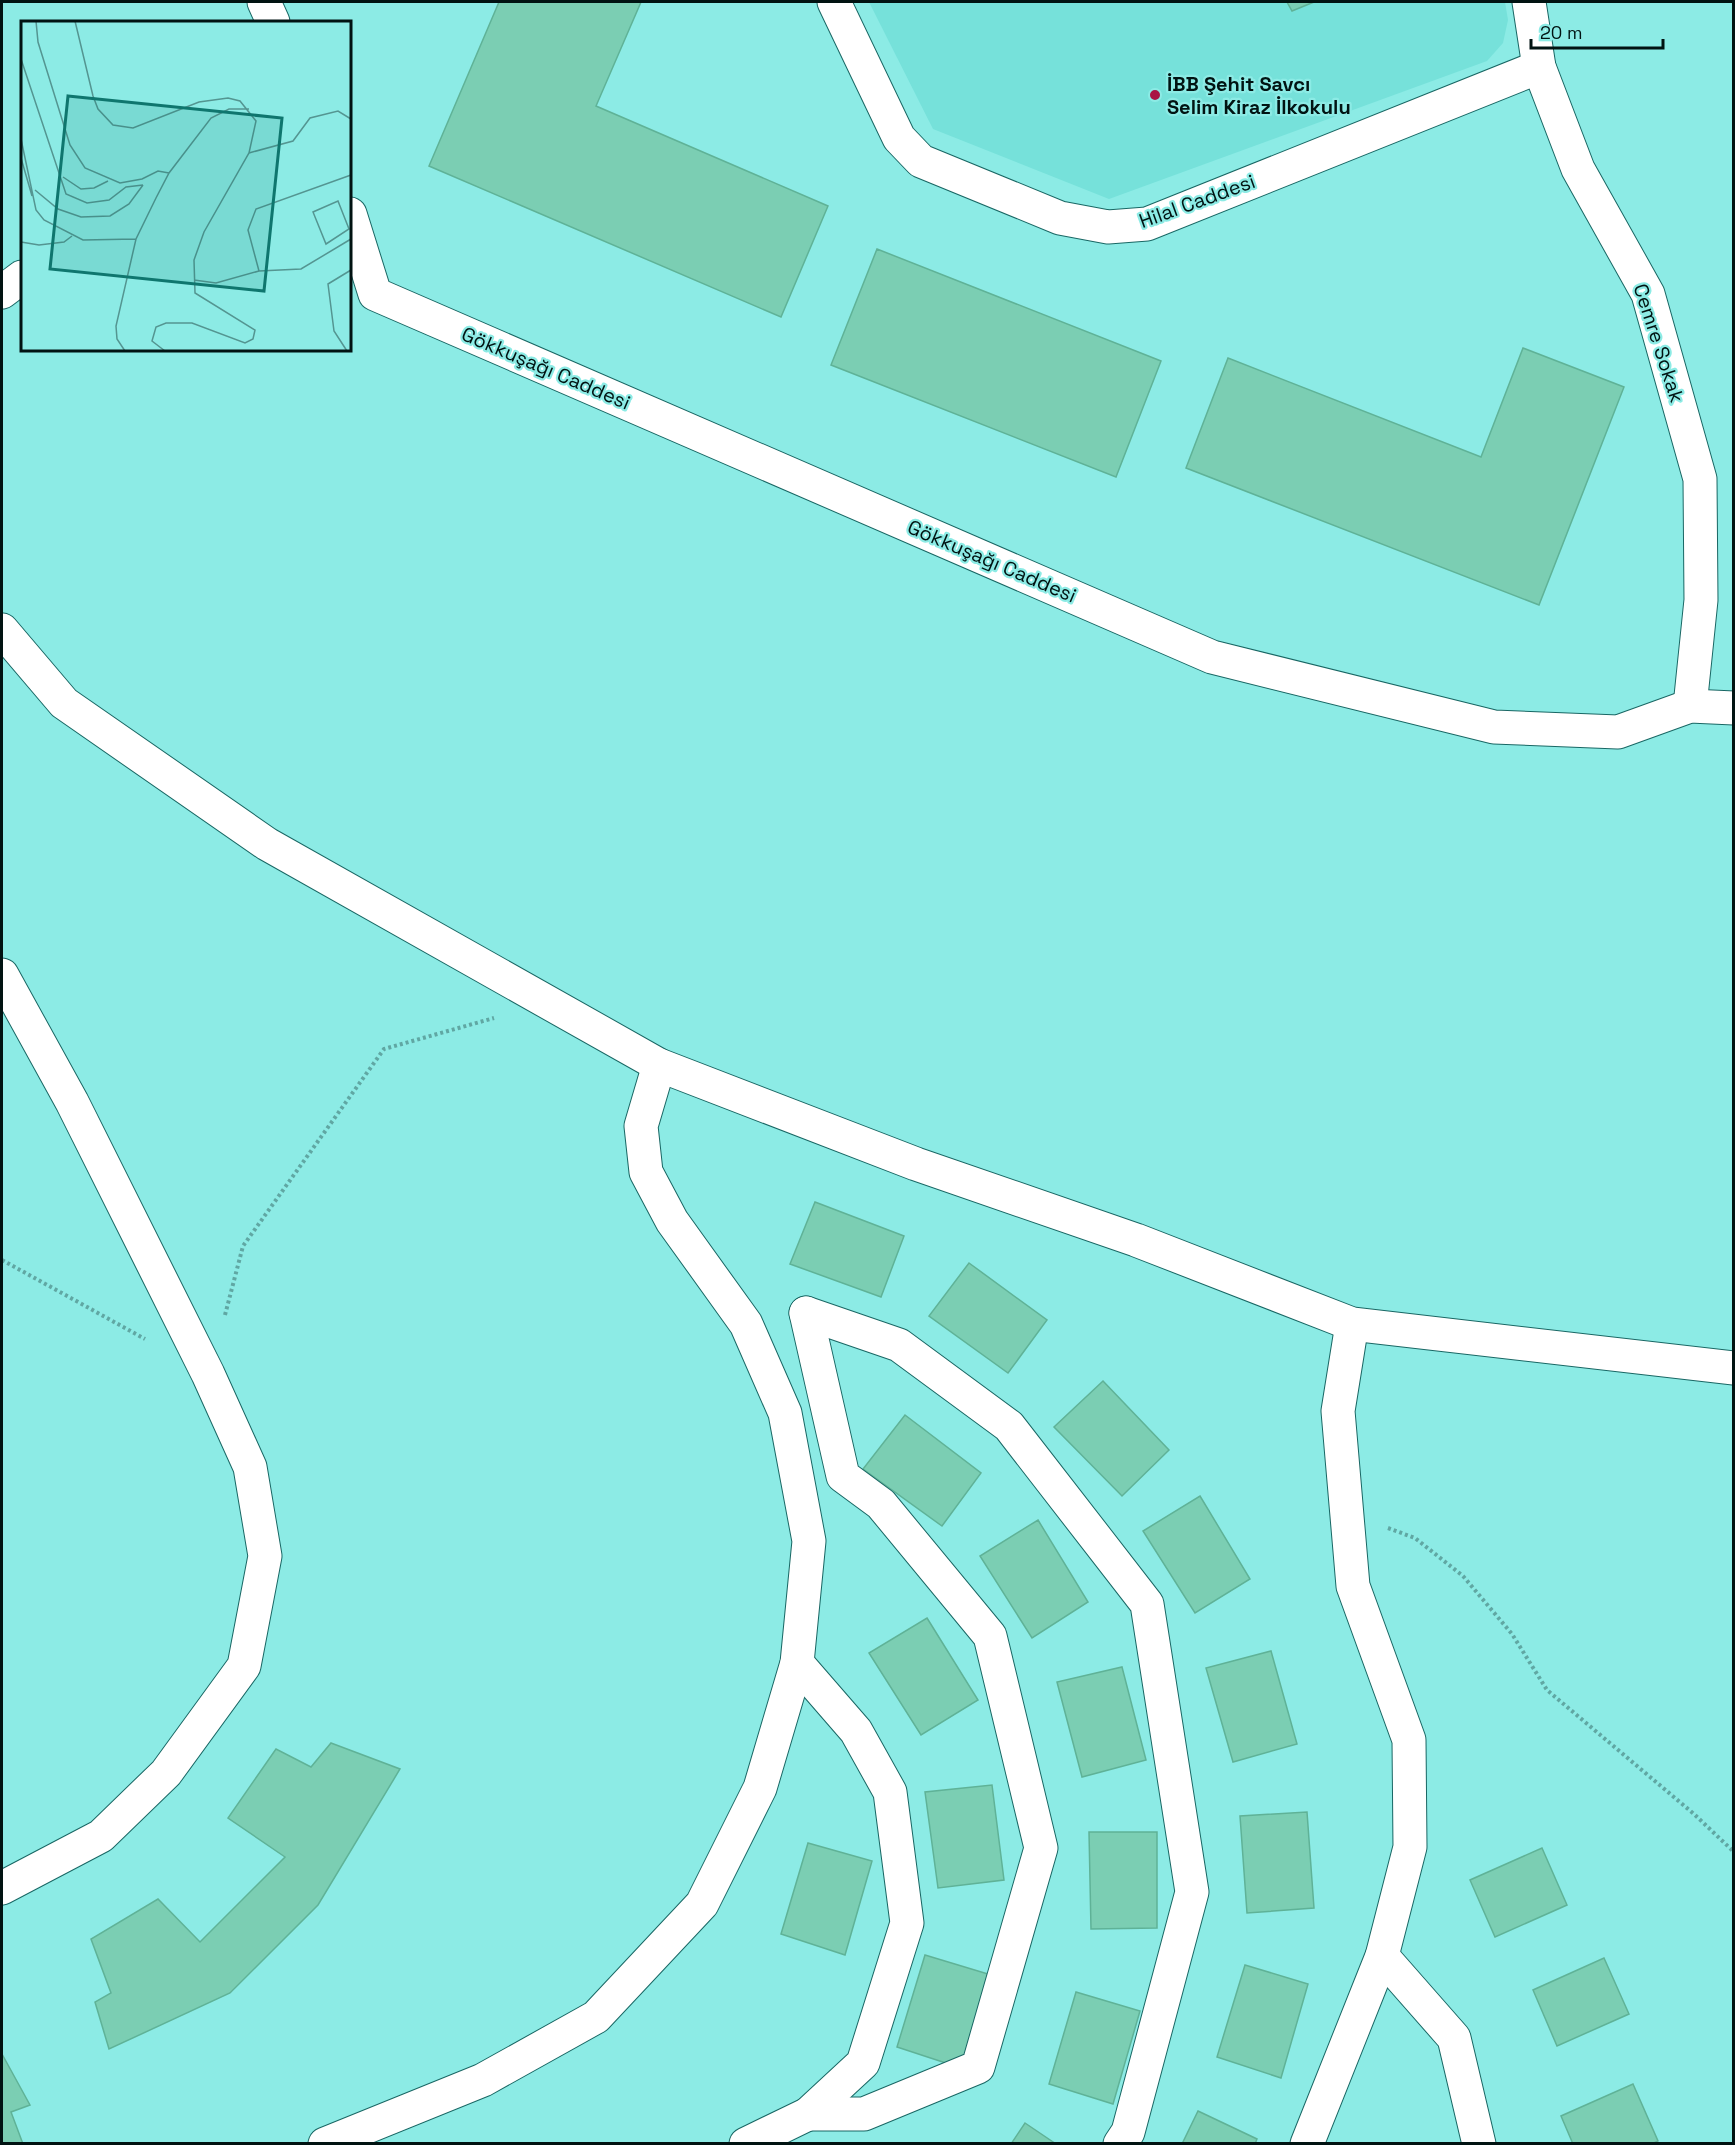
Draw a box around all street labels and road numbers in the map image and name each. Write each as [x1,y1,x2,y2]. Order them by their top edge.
street label: Hilal Caddesi [1135,168,1259,234]
street label: Cemre Sokak [1628,280,1691,406]
street label: Gökkuşağı Caddesi [458,321,634,415]
street label: Gökkuşağı Caddesi [904,514,1080,608]

